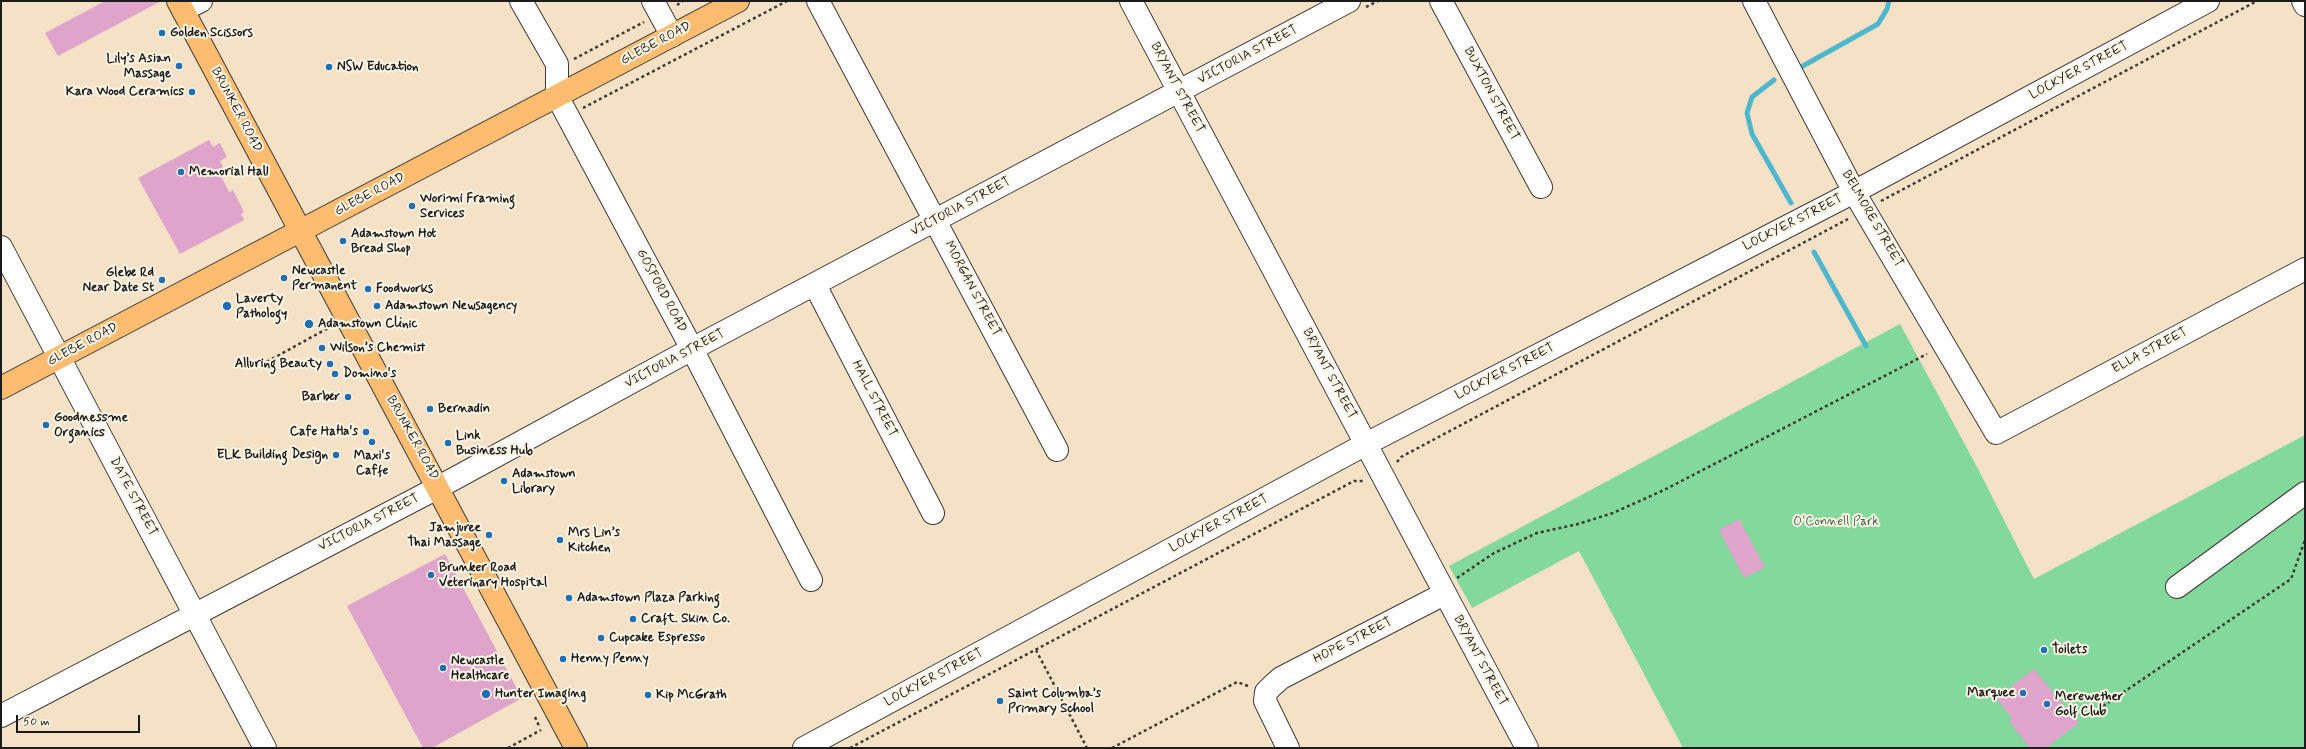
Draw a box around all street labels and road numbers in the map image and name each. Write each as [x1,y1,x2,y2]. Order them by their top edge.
street label: GLEBE ROAD [618,19,694,69]
street label: VICTORIA STREET [1195,22,1301,88]
street label: LOCKYER STREET [2027,38,2131,104]
street label: BRYANT STREET [1146,40,1208,136]
street label: BUXTON STREET [1460,45,1522,143]
street label: BRUNKER ROAD [207,65,265,155]
street label: BELMORE STREET [1838,168,1906,270]
street label: GLEBE ROAD [332,170,408,220]
street label: VICTORIA STREET [908,174,1014,240]
street label: LOCKYER STREET [1741,191,1845,255]
street label: MORGAN STREET [940,239,1004,339]
street label: GOSFORD ROAD [632,247,690,335]
street label: GLEBE ROAD [45,320,121,370]
street label: ELLA STREET [2110,325,2190,377]
street label: VICTORIA STREET [622,326,728,392]
street label: BRYANT STREET [1298,326,1360,422]
street label: LOCKYER STREET [1453,340,1557,404]
street label: HALL STREET [848,358,900,440]
street label: BRUNKER ROAD [382,393,442,483]
street label: DATE STREET [106,455,160,539]
street label: VICTORIA STREET [316,491,422,555]
street label: LOCKYER STREET [1167,491,1271,557]
street label: BRYANT STREET [1449,613,1511,709]
street label: HOPE STREET [1311,614,1395,668]
street label: LOCKYER STREET [882,645,986,711]

